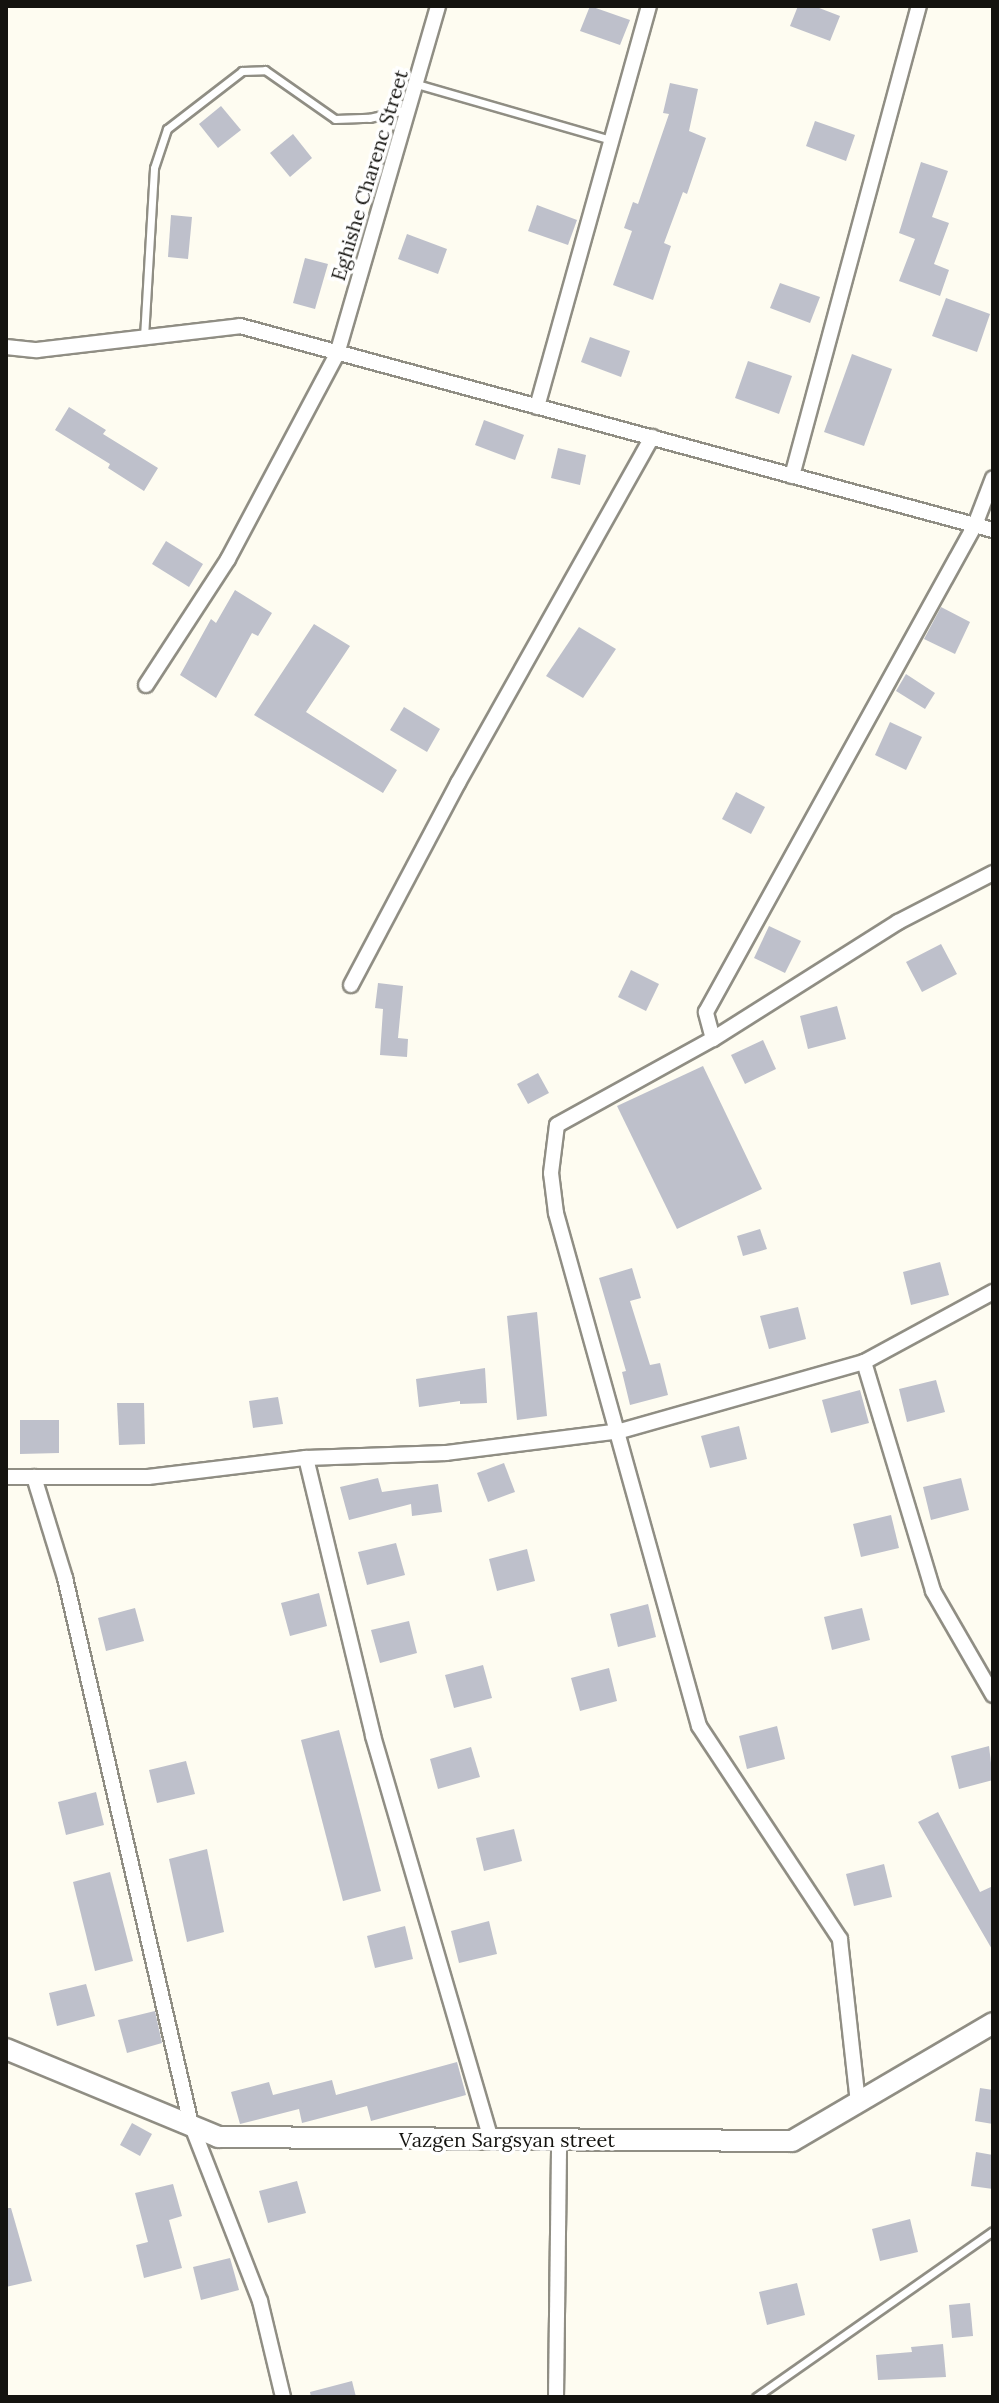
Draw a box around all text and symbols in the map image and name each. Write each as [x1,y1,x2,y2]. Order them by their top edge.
street label: Eghishe Charenc Street [325,67,413,283]
street label: Vazgen Sargsyan street [399,2127,615,2151]

